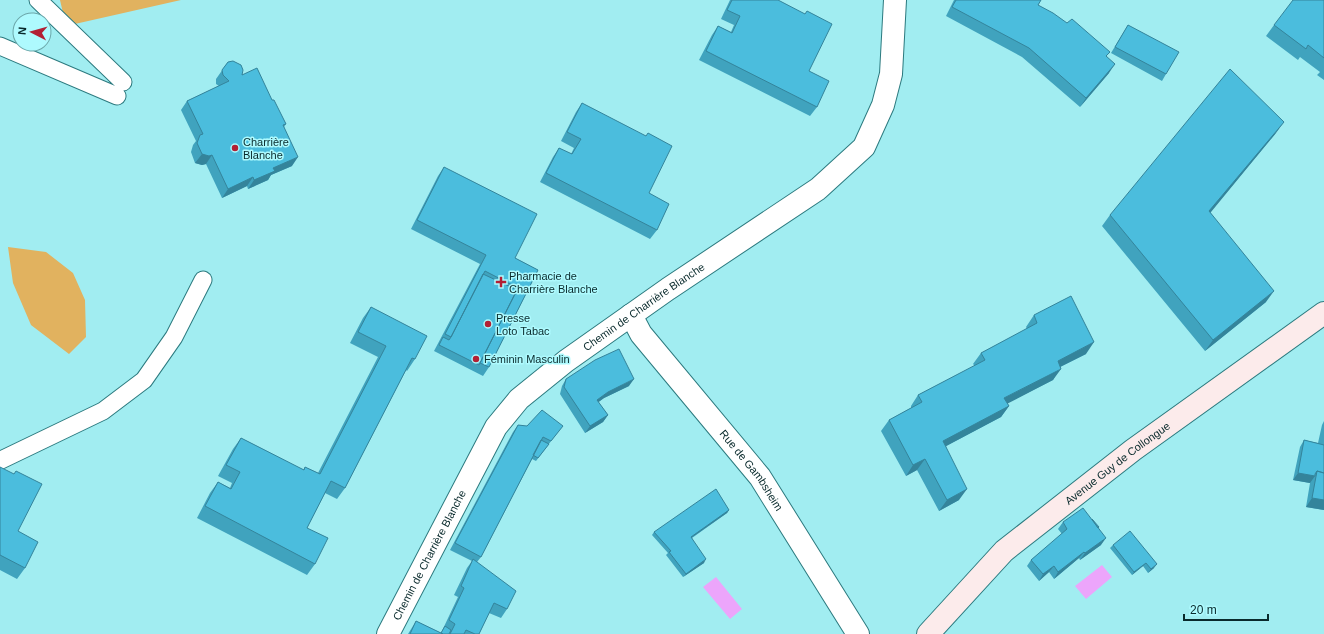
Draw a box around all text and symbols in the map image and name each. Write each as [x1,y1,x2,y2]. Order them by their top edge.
north arrow [12,12,52,52]
text: N [16,26,28,36]
place label: Charrière Blanche [243,136,289,161]
marker: Charrière Blanche [230,143,240,153]
street label: Chemin de Charrière Blanche [581,260,707,353]
place label: Pharmacie de Charrière Blanche [509,270,598,295]
marker: Pharmacie de Charrière Blanche [496,277,506,287]
place label: Presse Loto Tabac [496,312,550,337]
marker: Presse Loto Tabac [483,319,493,329]
place label: Féminin Masculin [484,353,570,365]
marker: Féminin Masculin [471,354,481,364]
street label: Avenue Guy de Collongue [1063,420,1172,507]
street label: Rue de Gambsheim [717,427,785,513]
street label: Chemin de Charrière Blanche [390,488,468,622]
scale bar [1184,596,1268,622]
text: 20 m [1190,603,1217,617]

